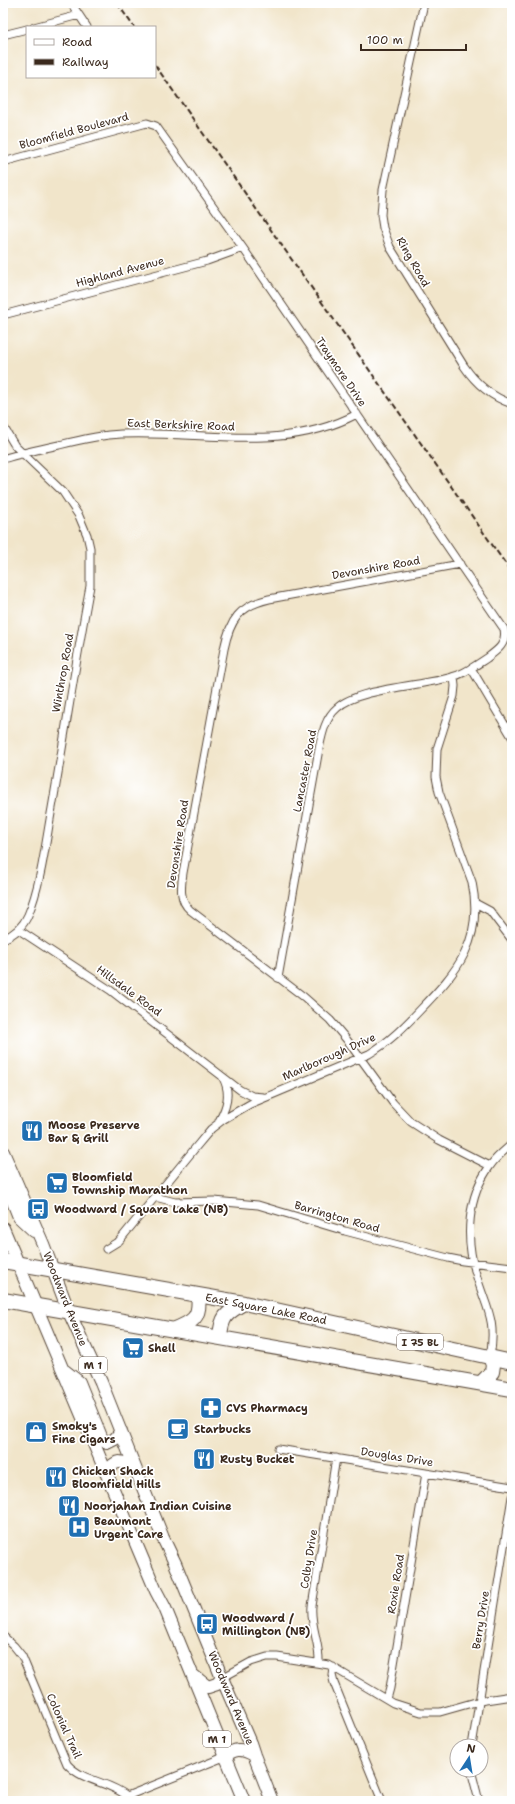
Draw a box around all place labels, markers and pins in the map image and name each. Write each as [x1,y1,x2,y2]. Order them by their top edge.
restaurant icon: Moose Preserve Bar & Grill [19,1118,45,1144]
place label: Moose Preserve Bar & Grill [48,1118,140,1146]
supermarket icon: Bloomfield Township Marathon [44,1170,70,1196]
place label: Bloomfield Township Marathon [72,1170,188,1198]
bus stop icon: Woodward / Square Lake (NB) [25,1196,51,1222]
place label: Woodward / Square Lake (NB) [54,1202,228,1217]
supermarket icon: Shell [120,1335,146,1361]
place label: Shell [148,1341,176,1356]
pharmacy icon: CVS Pharmacy [198,1395,224,1421]
place label: CVS Pharmacy [226,1401,308,1416]
cafe icon: Starbucks [165,1416,191,1442]
shop icon: Smoky's Fine Cigars [23,1419,49,1445]
place label: Smoky's Fine Cigars [52,1419,116,1447]
place label: Starbucks [194,1422,251,1437]
restaurant icon: Rusty Bucket [191,1446,217,1472]
place label: Rusty Bucket [220,1452,295,1467]
restaurant icon: Chicken Shack Bloomfield Hills [43,1464,69,1490]
place label: Chicken Shack Bloomfield Hills [72,1464,161,1492]
restaurant icon: Noorjahan Indian Cuisine [56,1493,82,1519]
place label: Noorjahan Indian Cuisine [84,1499,232,1514]
hospital icon: Beaumont Urgent Care [66,1514,92,1540]
place label: Beaumont Urgent Care [94,1514,164,1542]
bus stop icon: Woodward / Millington (NB) [194,1611,220,1637]
place label: Woodward / Millington (NB) [222,1611,310,1639]

